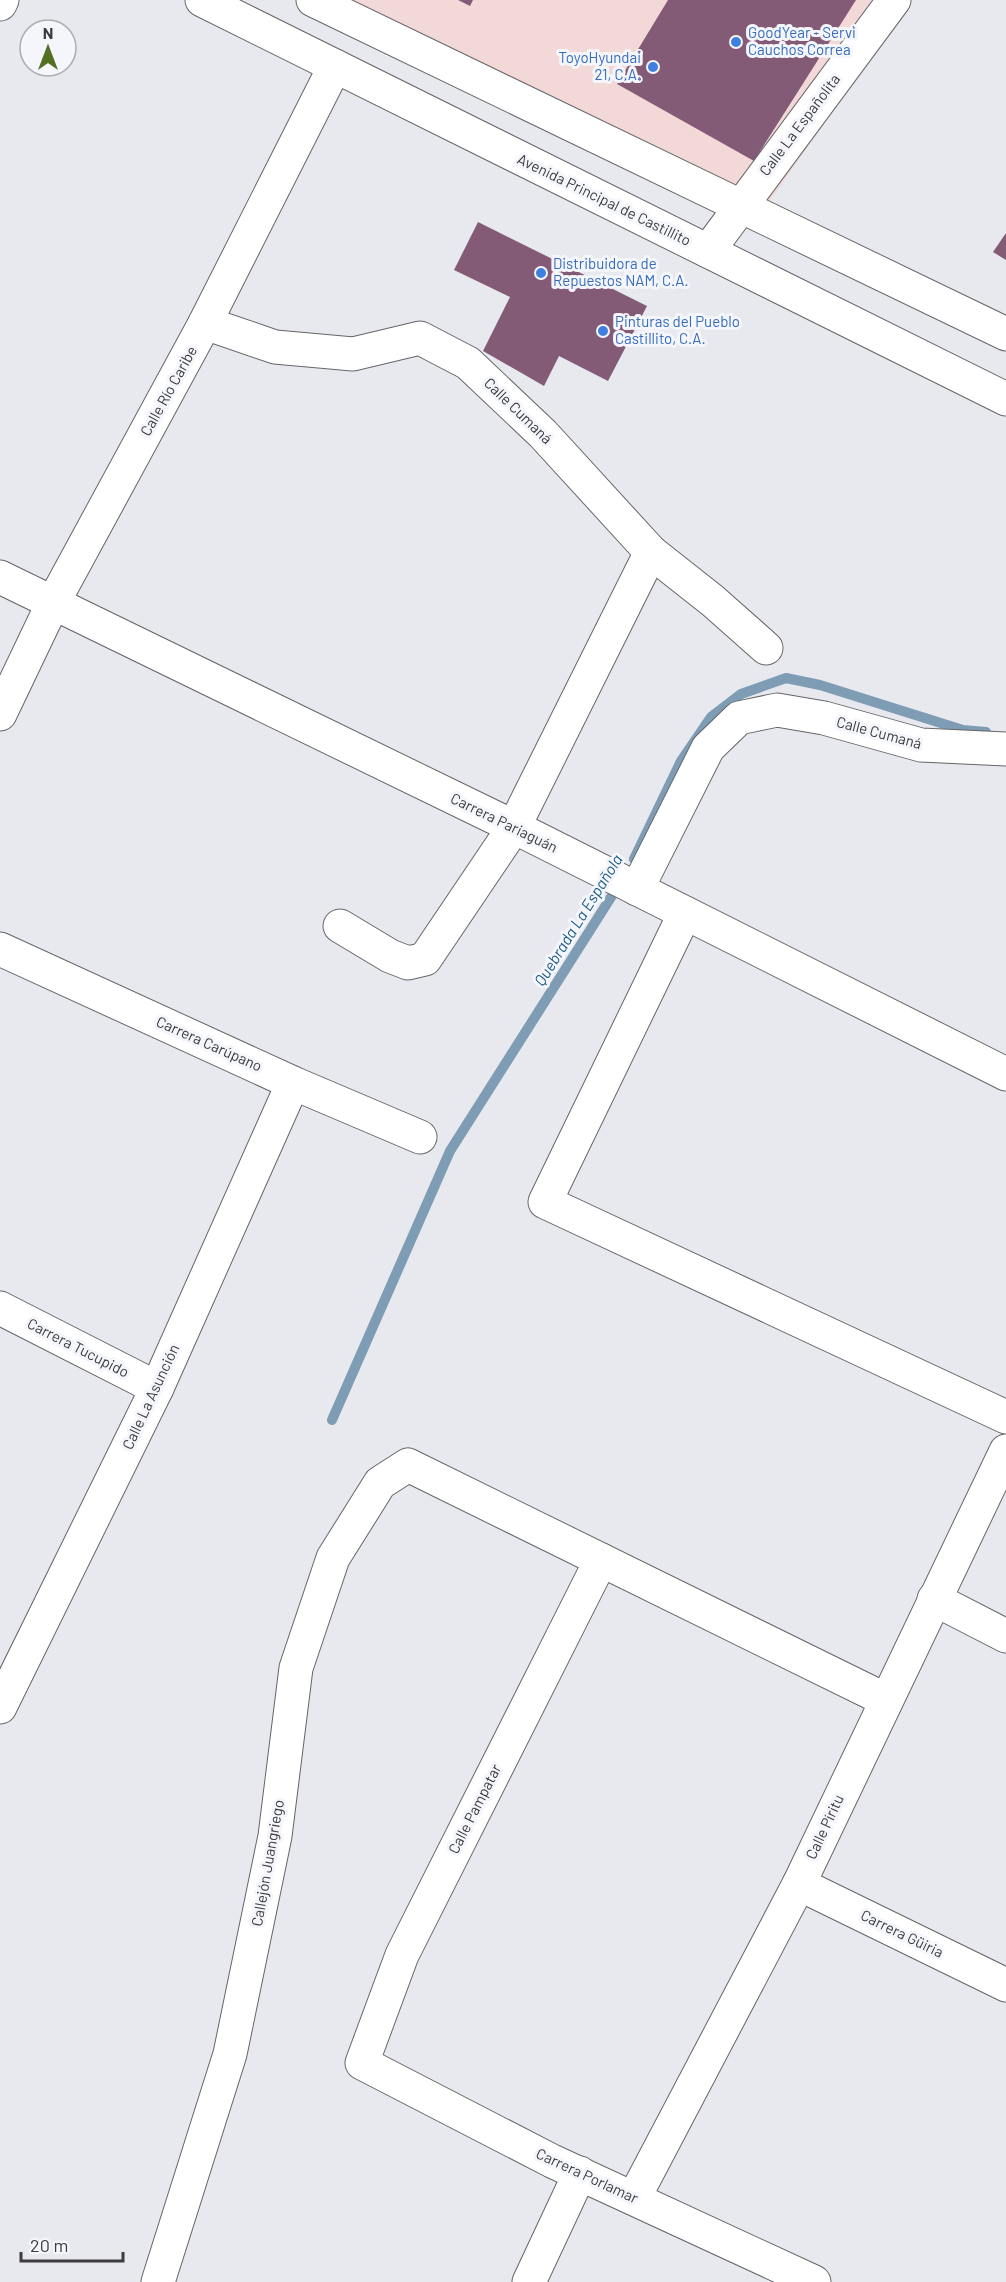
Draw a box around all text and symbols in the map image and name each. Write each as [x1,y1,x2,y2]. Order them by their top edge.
north arrow [18,18,78,78]
text: N [43,23,53,42]
place label: GoodYear - Servi Cauchos Correa [748,23,856,58]
marker: GoodYear - Servi Cauchos Correa [729,35,743,49]
place label: ToyoHyundai 21, C.A. [558,48,641,83]
marker: ToyoHyundai 21, C.A. [646,60,660,74]
street label: Calle La Españolita [755,70,843,179]
street label: Avenida Principal de Castillito [515,149,694,249]
place label: Distribuidora de Repuestos NAM, C.A. [553,254,689,289]
marker: Distribuidora de Repuestos NAM, C.A. [534,266,548,280]
place label: Pinturas del Pueblo Castillito, C.A. [615,312,740,347]
marker: Pinturas del Pueblo Castillito, C.A. [596,324,610,338]
street label: Calle Río Caribe [136,342,200,439]
street label: Calle Cumaná [481,373,556,447]
street label: Calle Cumaná [835,712,924,752]
street label: Carrera Pariaguán [448,788,561,856]
water label: Quebrada La Española [529,851,626,989]
street label: Carrera Carúpano [154,1012,265,1074]
street label: Carrera Tucupido [25,1314,132,1381]
street label: Calle La Asunción [118,1341,182,1452]
street label: Calle Pampatar [444,1760,505,1856]
street label: Calle Píritu [801,1791,847,1862]
street label: Callejón Juangriego [247,1798,287,1928]
street label: Carrera Güiria [858,1905,947,1961]
street label: Carrera Porlamar [534,2144,642,2207]
scale bar [21,2225,123,2263]
text: 20 m [30,2234,68,2256]

